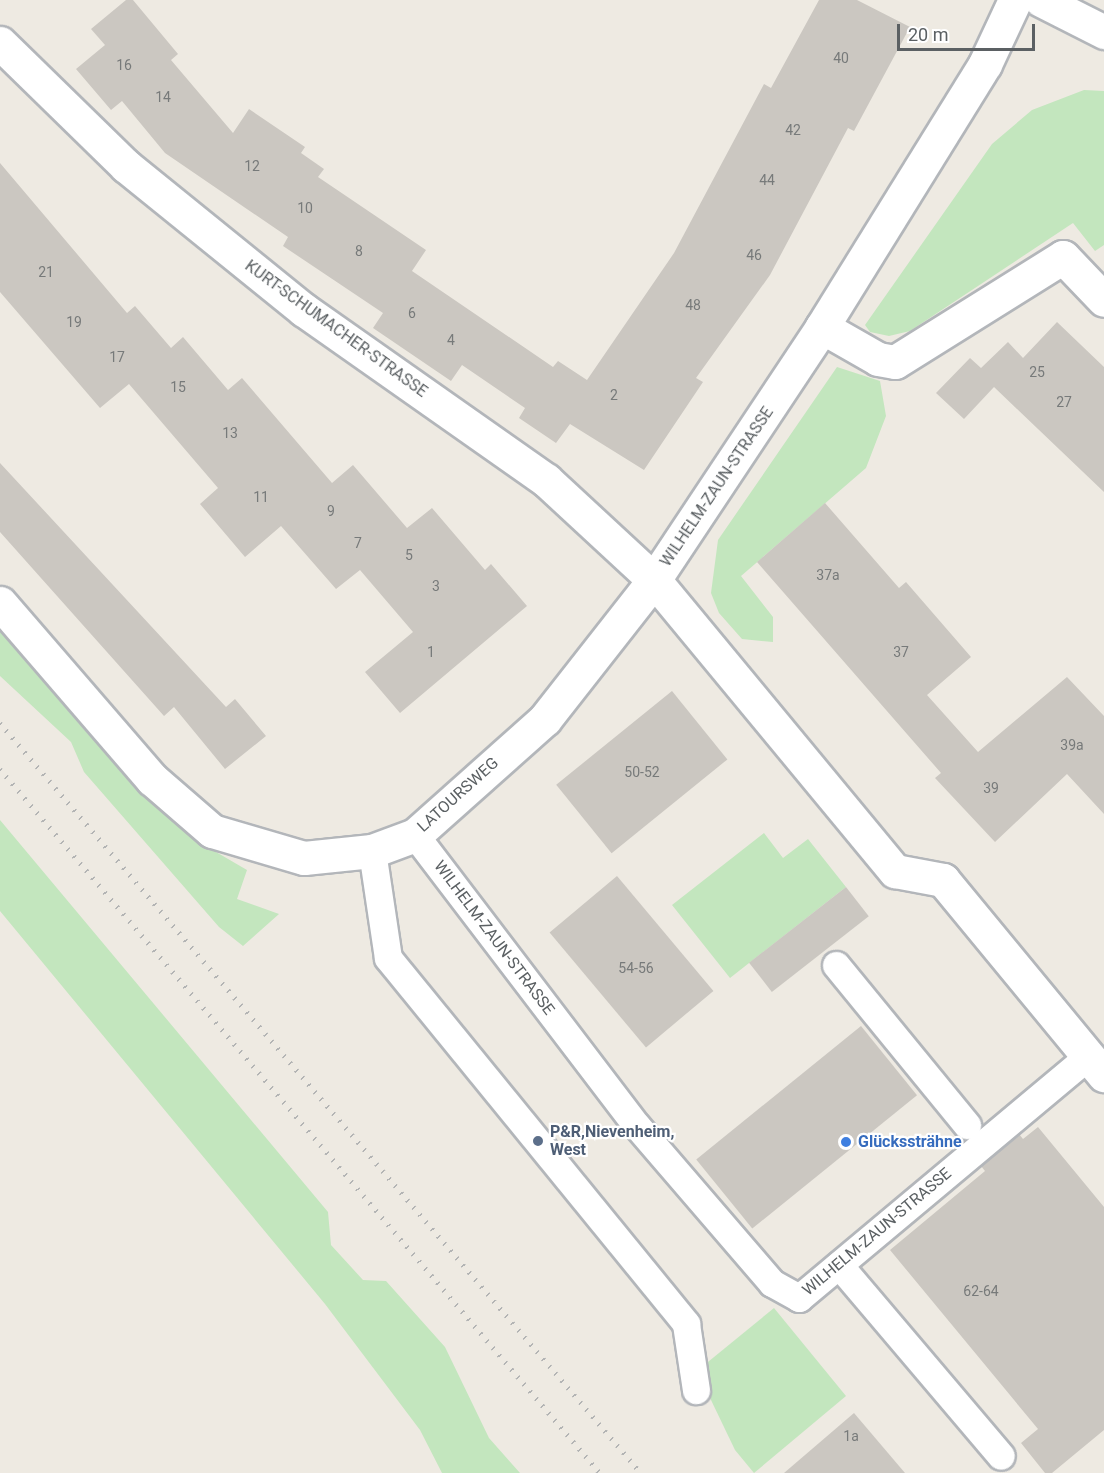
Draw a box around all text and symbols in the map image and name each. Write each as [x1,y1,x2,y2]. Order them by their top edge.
scale bar [900,12,1038,50]
text: 20 m [908,24,948,45]
house number: 40 [833,50,849,66]
house number: 16 [116,57,132,73]
house number: 14 [155,89,171,105]
house number: 42 [785,122,801,138]
house number: 12 [244,158,260,174]
house number: 44 [759,172,775,188]
house number: 10 [297,200,313,216]
house number: 8 [355,243,363,259]
house number: 46 [746,247,762,263]
street label: KURT-SCHUMACHER-STRASSE [241,256,431,402]
house number: 21 [38,264,54,280]
house number: 48 [685,297,701,313]
house number: 6 [408,305,416,321]
house number: 19 [66,314,82,330]
house number: 4 [447,332,455,348]
house number: 17 [109,349,125,365]
house number: 25 [1029,364,1045,380]
house number: 15 [170,379,186,395]
house number: 2 [610,387,618,403]
house number: 27 [1056,394,1072,410]
street label: WILHELM-ZAUN-STRASSE [656,404,778,570]
house number: 13 [222,425,238,441]
house number: 11 [253,489,269,505]
house number: 9 [327,503,335,519]
house number: 7 [354,535,362,551]
house number: 5 [405,547,413,563]
house number: 37a [816,567,840,583]
house number: 3 [432,578,440,594]
house number: 1 [427,644,435,660]
house number: 37 [893,644,909,660]
house number: 39a [1060,737,1084,753]
street label: LATOURSWEG [414,754,502,836]
house number: 50-52 [624,764,660,780]
house number: 39 [983,780,999,796]
street label: WILHELM-ZAUN-STRASSE [430,857,558,1019]
house number: 54-56 [618,960,654,976]
place label: P&R,Nievenheim, West [550,1122,674,1160]
place label: Glückssträhne [858,1132,962,1152]
marker: P&R,Nievenheim, West [531,1134,545,1148]
marker: Glückssträhne [839,1135,853,1149]
street label: WILHELM-ZAUN-STRASSE [799,1164,955,1300]
house number: 62-64 [963,1283,999,1299]
house number: 1a [843,1428,859,1444]

